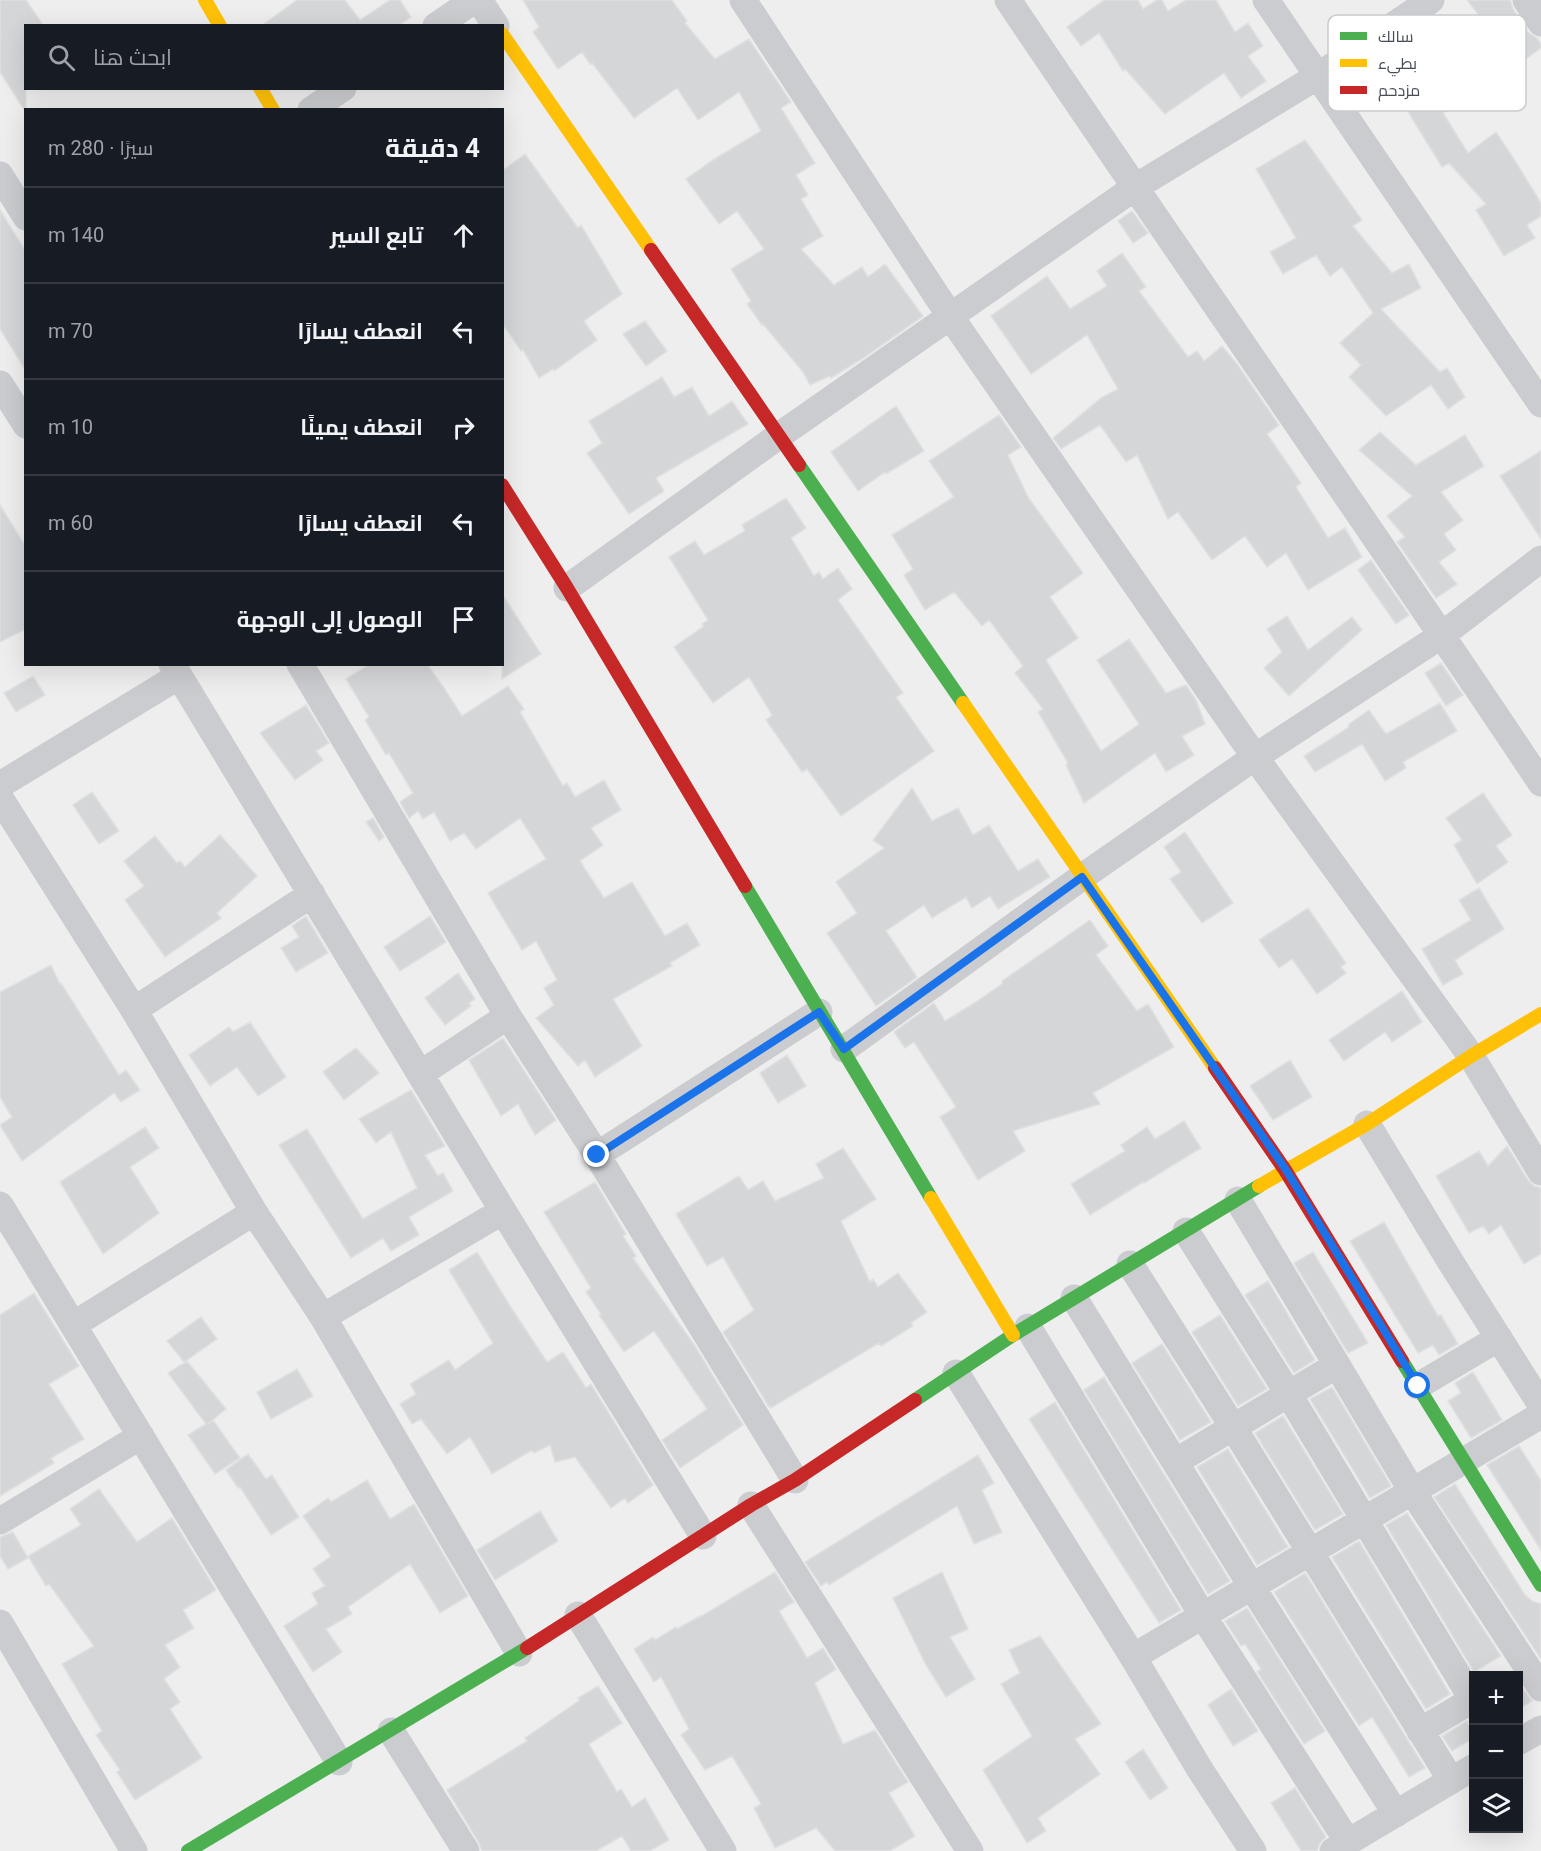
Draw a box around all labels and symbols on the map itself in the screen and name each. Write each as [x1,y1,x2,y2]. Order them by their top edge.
legend [1328,15,1526,111]
text: سالك [1378,27,1413,46]
text: بطيء [1378,54,1417,77]
text: مزدحم [1378,81,1420,102]
route end [583,1141,609,1167]
route start [1404,1372,1430,1398]

